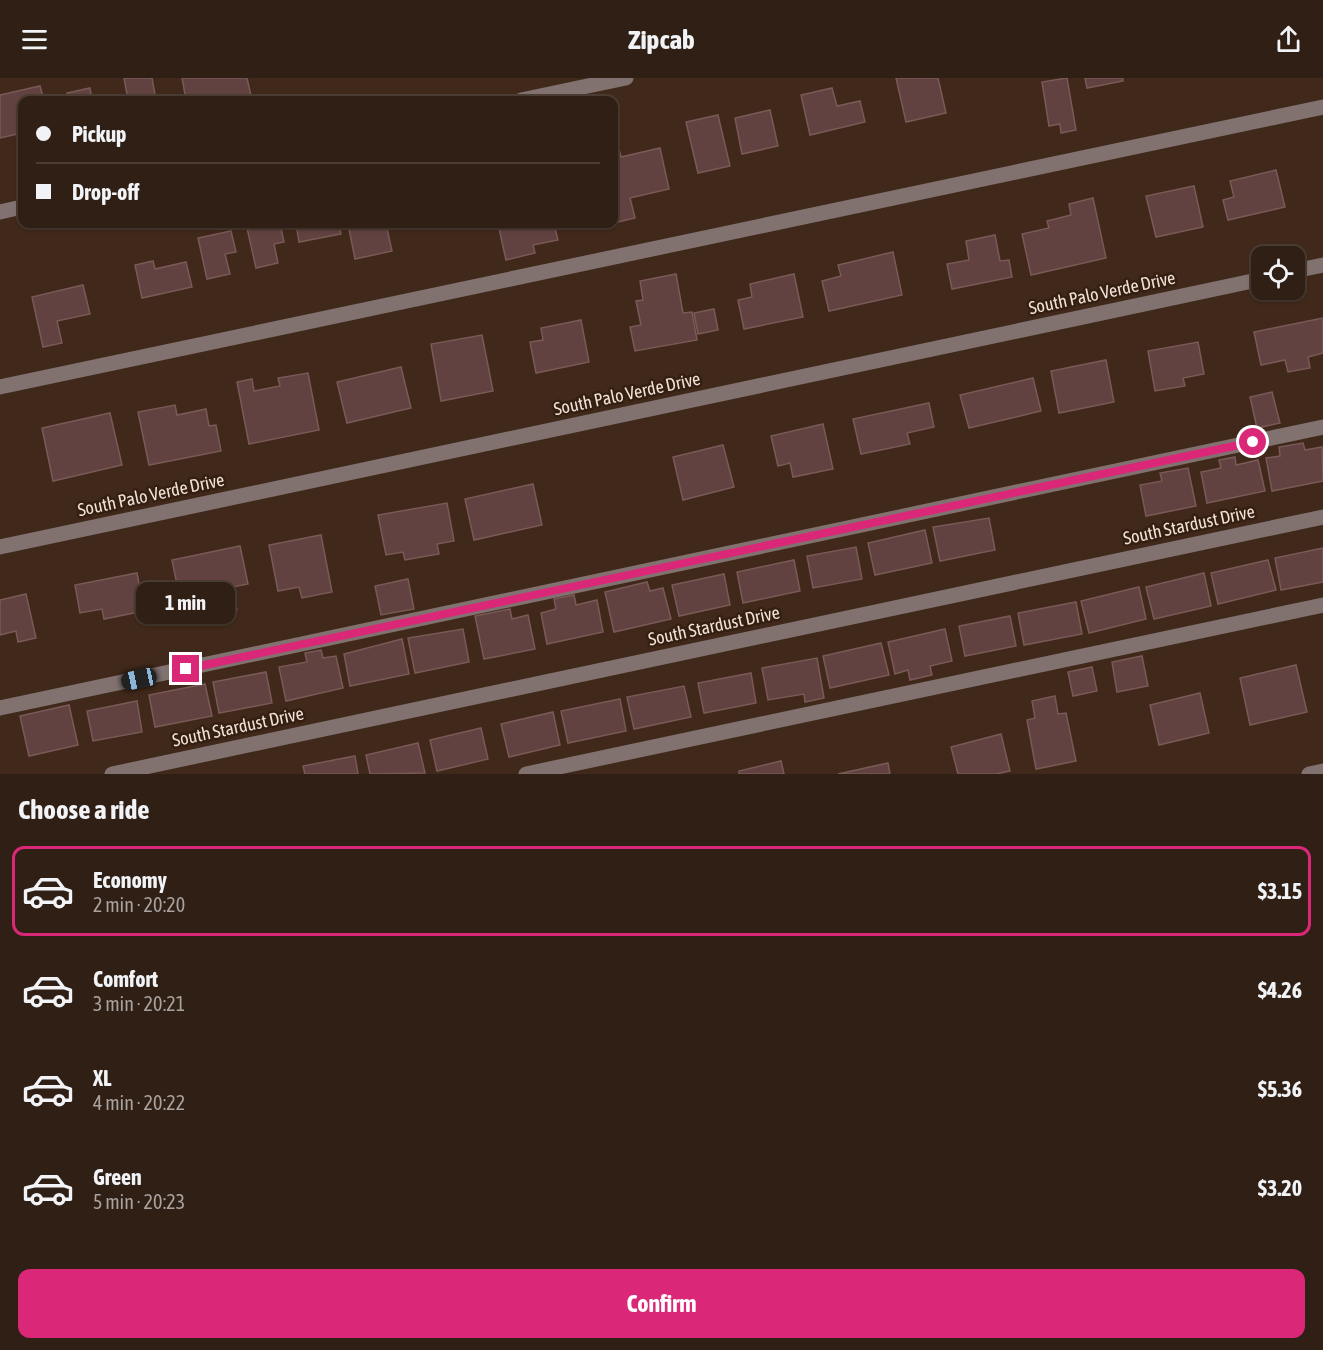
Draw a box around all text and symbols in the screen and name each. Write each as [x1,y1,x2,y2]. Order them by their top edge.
icon: menu [18,23,51,56]
icon: share [1272,23,1305,56]
text: Zipcab [628,24,695,55]
text: Pickup [72,121,127,147]
text: Drop-off [72,179,139,205]
map controls [1251,246,1305,300]
button: locate [1251,246,1305,300]
street label: South Palo Verde Drive [1027,267,1177,318]
street label: South Palo Verde Drive [552,368,702,419]
route start [1239,428,1266,455]
street label: South Palo Verde Drive [76,469,226,520]
street label: South Stardust Drive [1121,500,1256,549]
callout: 1 min [136,582,236,624]
text: 1 min [165,591,206,614]
street label: South Stardust Drive [646,601,781,650]
route end [172,655,199,682]
car [120,666,158,692]
street label: South Stardust Drive [170,702,305,751]
text: Choose a ride [18,794,150,825]
icon: car [21,864,75,918]
text: Economy [93,867,167,893]
text: $3.15 [1258,878,1302,904]
text: 2 min · 20:20 [93,893,185,916]
icon: car [21,963,75,1017]
text: Comfort [93,966,158,992]
text: $4.26 [1258,977,1302,1003]
text: 3 min · 20:21 [93,992,185,1015]
icon: car [21,1062,75,1116]
text: XL [93,1065,111,1091]
text: $5.36 [1258,1076,1302,1102]
text: 4 min · 20:22 [93,1091,185,1114]
icon: car [21,1161,75,1215]
text: Green [93,1164,142,1190]
text: $3.20 [1258,1175,1302,1201]
text: 5 min · 20:23 [93,1190,185,1213]
button: Confirm [18,1269,1305,1338]

